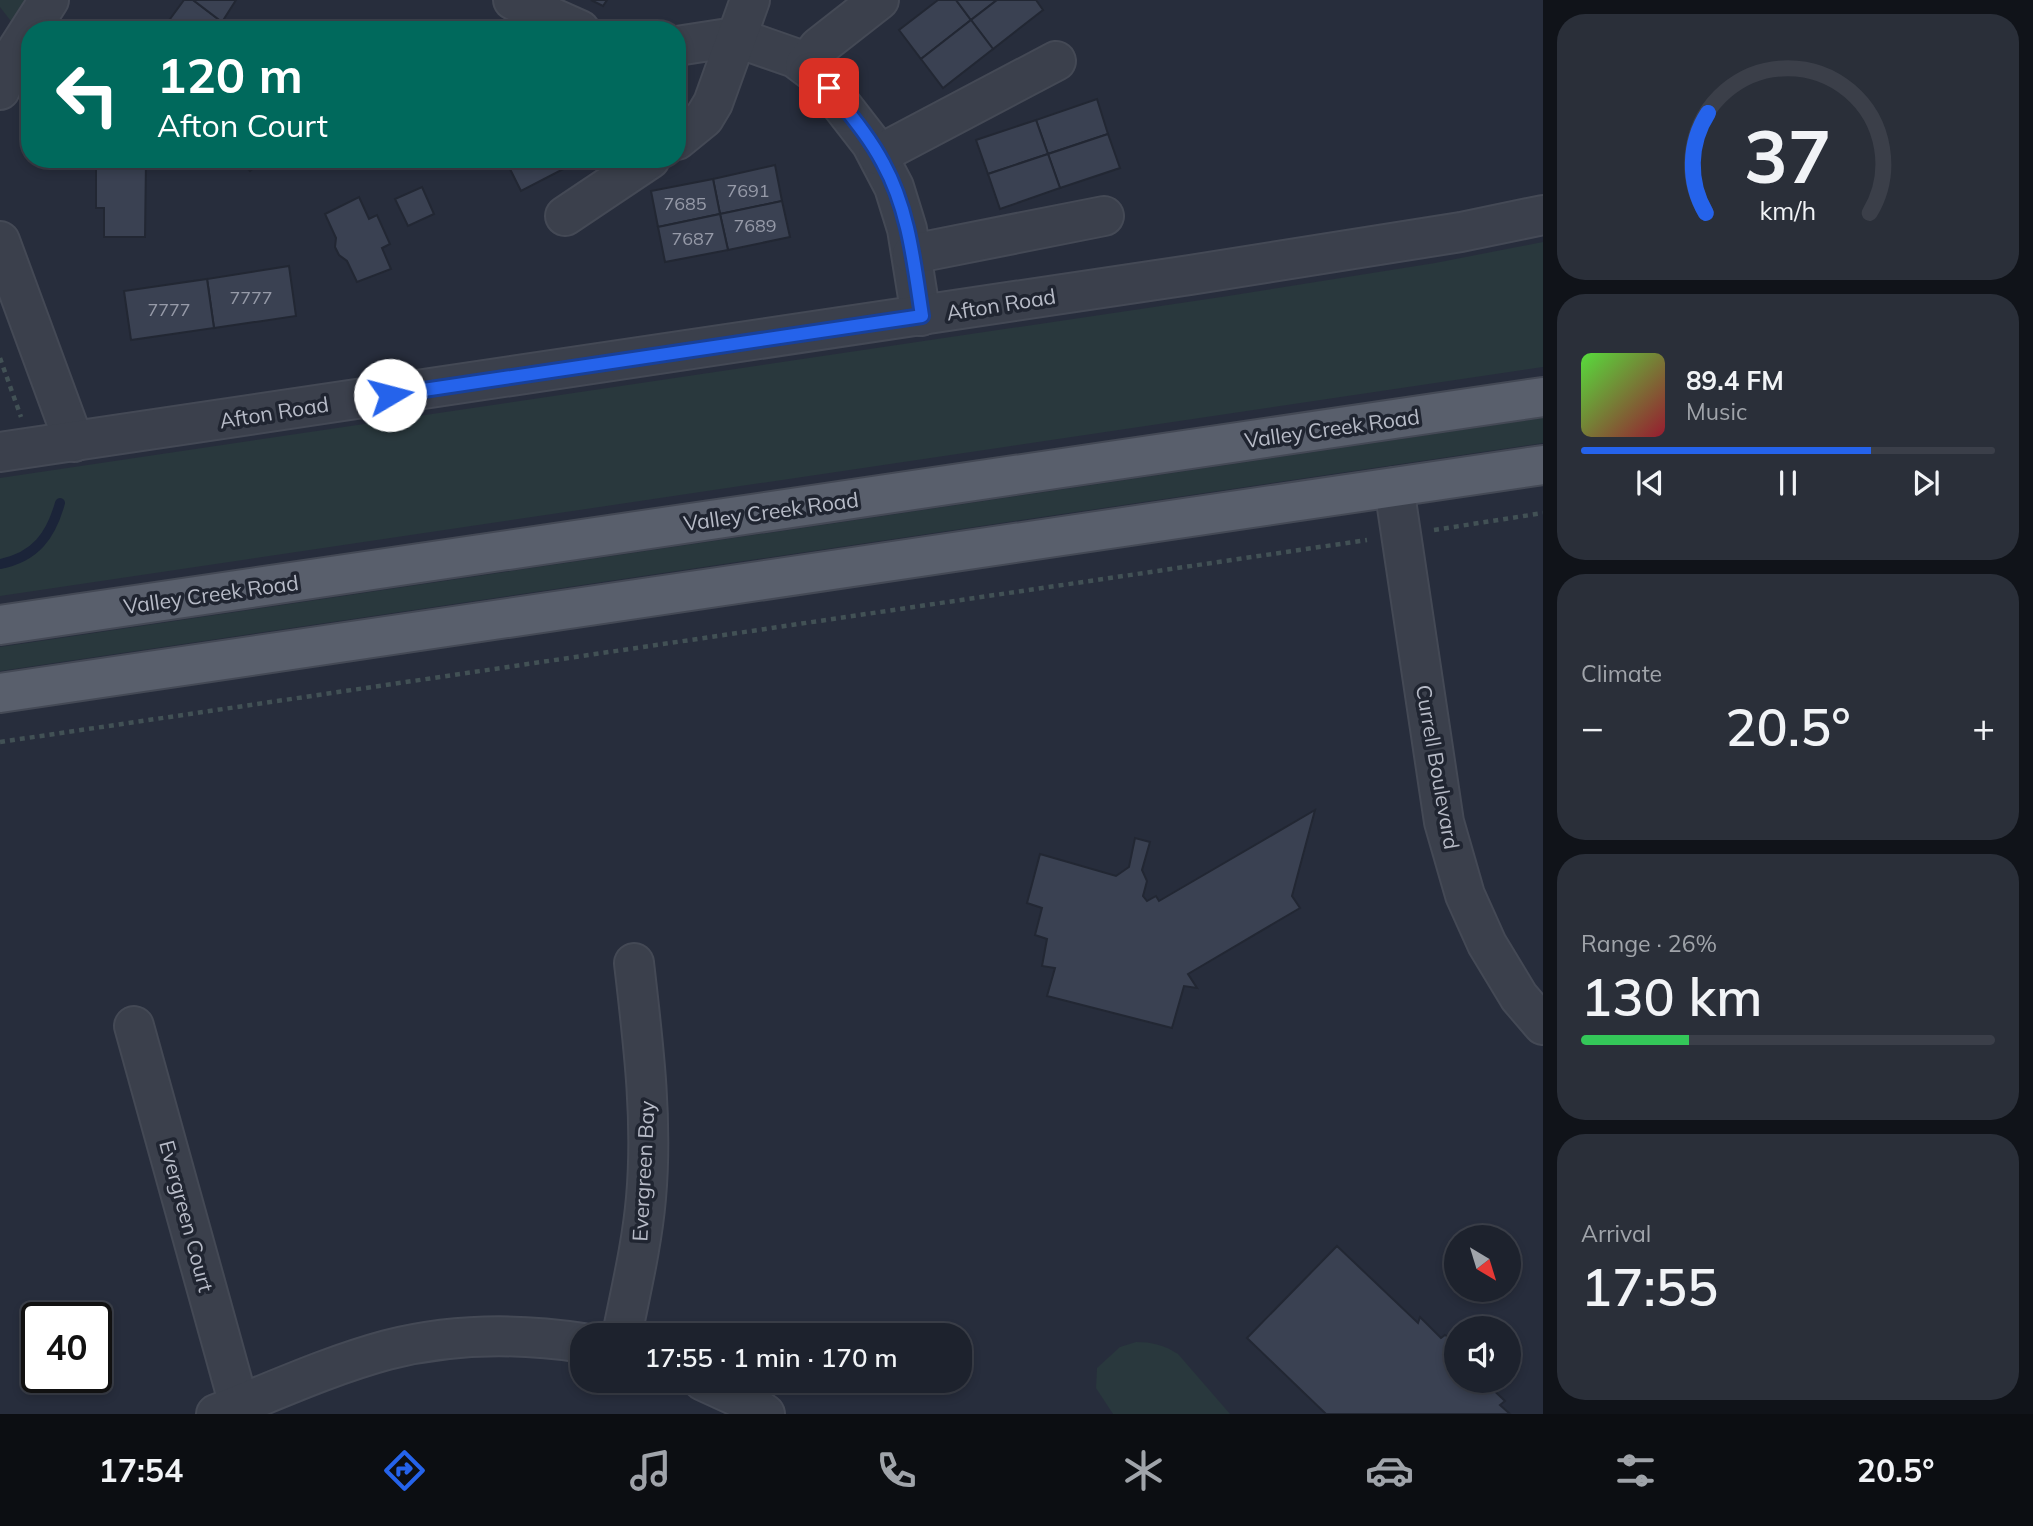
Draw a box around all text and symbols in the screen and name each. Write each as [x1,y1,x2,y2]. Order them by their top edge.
text: 120 m [157,44,303,105]
icon: left [42,49,133,140]
pin [799,58,859,118]
icon: arrive [810,69,848,107]
text: Afton Court [157,105,328,145]
text: 37 [1744,110,1832,201]
house number: 7691 [726,179,770,202]
house number: 7685 [663,192,707,215]
text: km/h [1760,195,1816,226]
house number: 7689 [733,214,777,237]
house number: 7687 [671,227,715,250]
street label: Afton Road [944,283,1058,325]
house number: 7777 [229,286,273,309]
house number: 7777 [147,298,191,321]
position arrow [353,358,427,432]
text: 89.4 FM [1686,364,1784,397]
street label: Afton Road [217,391,331,433]
text: Music [1686,397,1747,426]
street label: Valley Creek Road [1243,403,1421,453]
icon: previous [1631,464,1669,502]
icon: pause [1769,464,1807,502]
icon: next [1907,464,1945,502]
street label: Valley Creek Road [682,486,860,536]
street label: Valley Creek Road [122,569,300,619]
text: Climate [1581,659,1662,688]
street label: Currell Boulevard [1411,683,1465,851]
text: 20.5° [1725,694,1851,759]
text: − [1581,703,1604,751]
text: + [1972,703,1995,751]
text: Range · 26% [1581,929,1717,958]
text: 130 km [1581,964,1762,1029]
street label: Evergreen Bay [626,1100,660,1242]
street label: Evergreen Court [154,1137,220,1295]
text: Arrival [1581,1219,1651,1248]
north arrow [1444,1225,1521,1302]
map controls [1444,1225,1521,1393]
text: 17:55 [1581,1254,1718,1319]
speed limit sign: 40 [21,1302,112,1393]
button: sound [1444,1316,1521,1393]
text: 17:55 · 1 min · 170 m [644,1341,898,1374]
icon: directions [380,1446,429,1495]
icon: music [626,1446,675,1495]
icon: phone [872,1446,921,1495]
icon: climate [1119,1446,1168,1495]
icon: car [1365,1446,1414,1495]
icon: filters [1611,1446,1660,1495]
text: 17:54 [99,1450,183,1490]
text: 20.5° [1857,1450,1934,1490]

